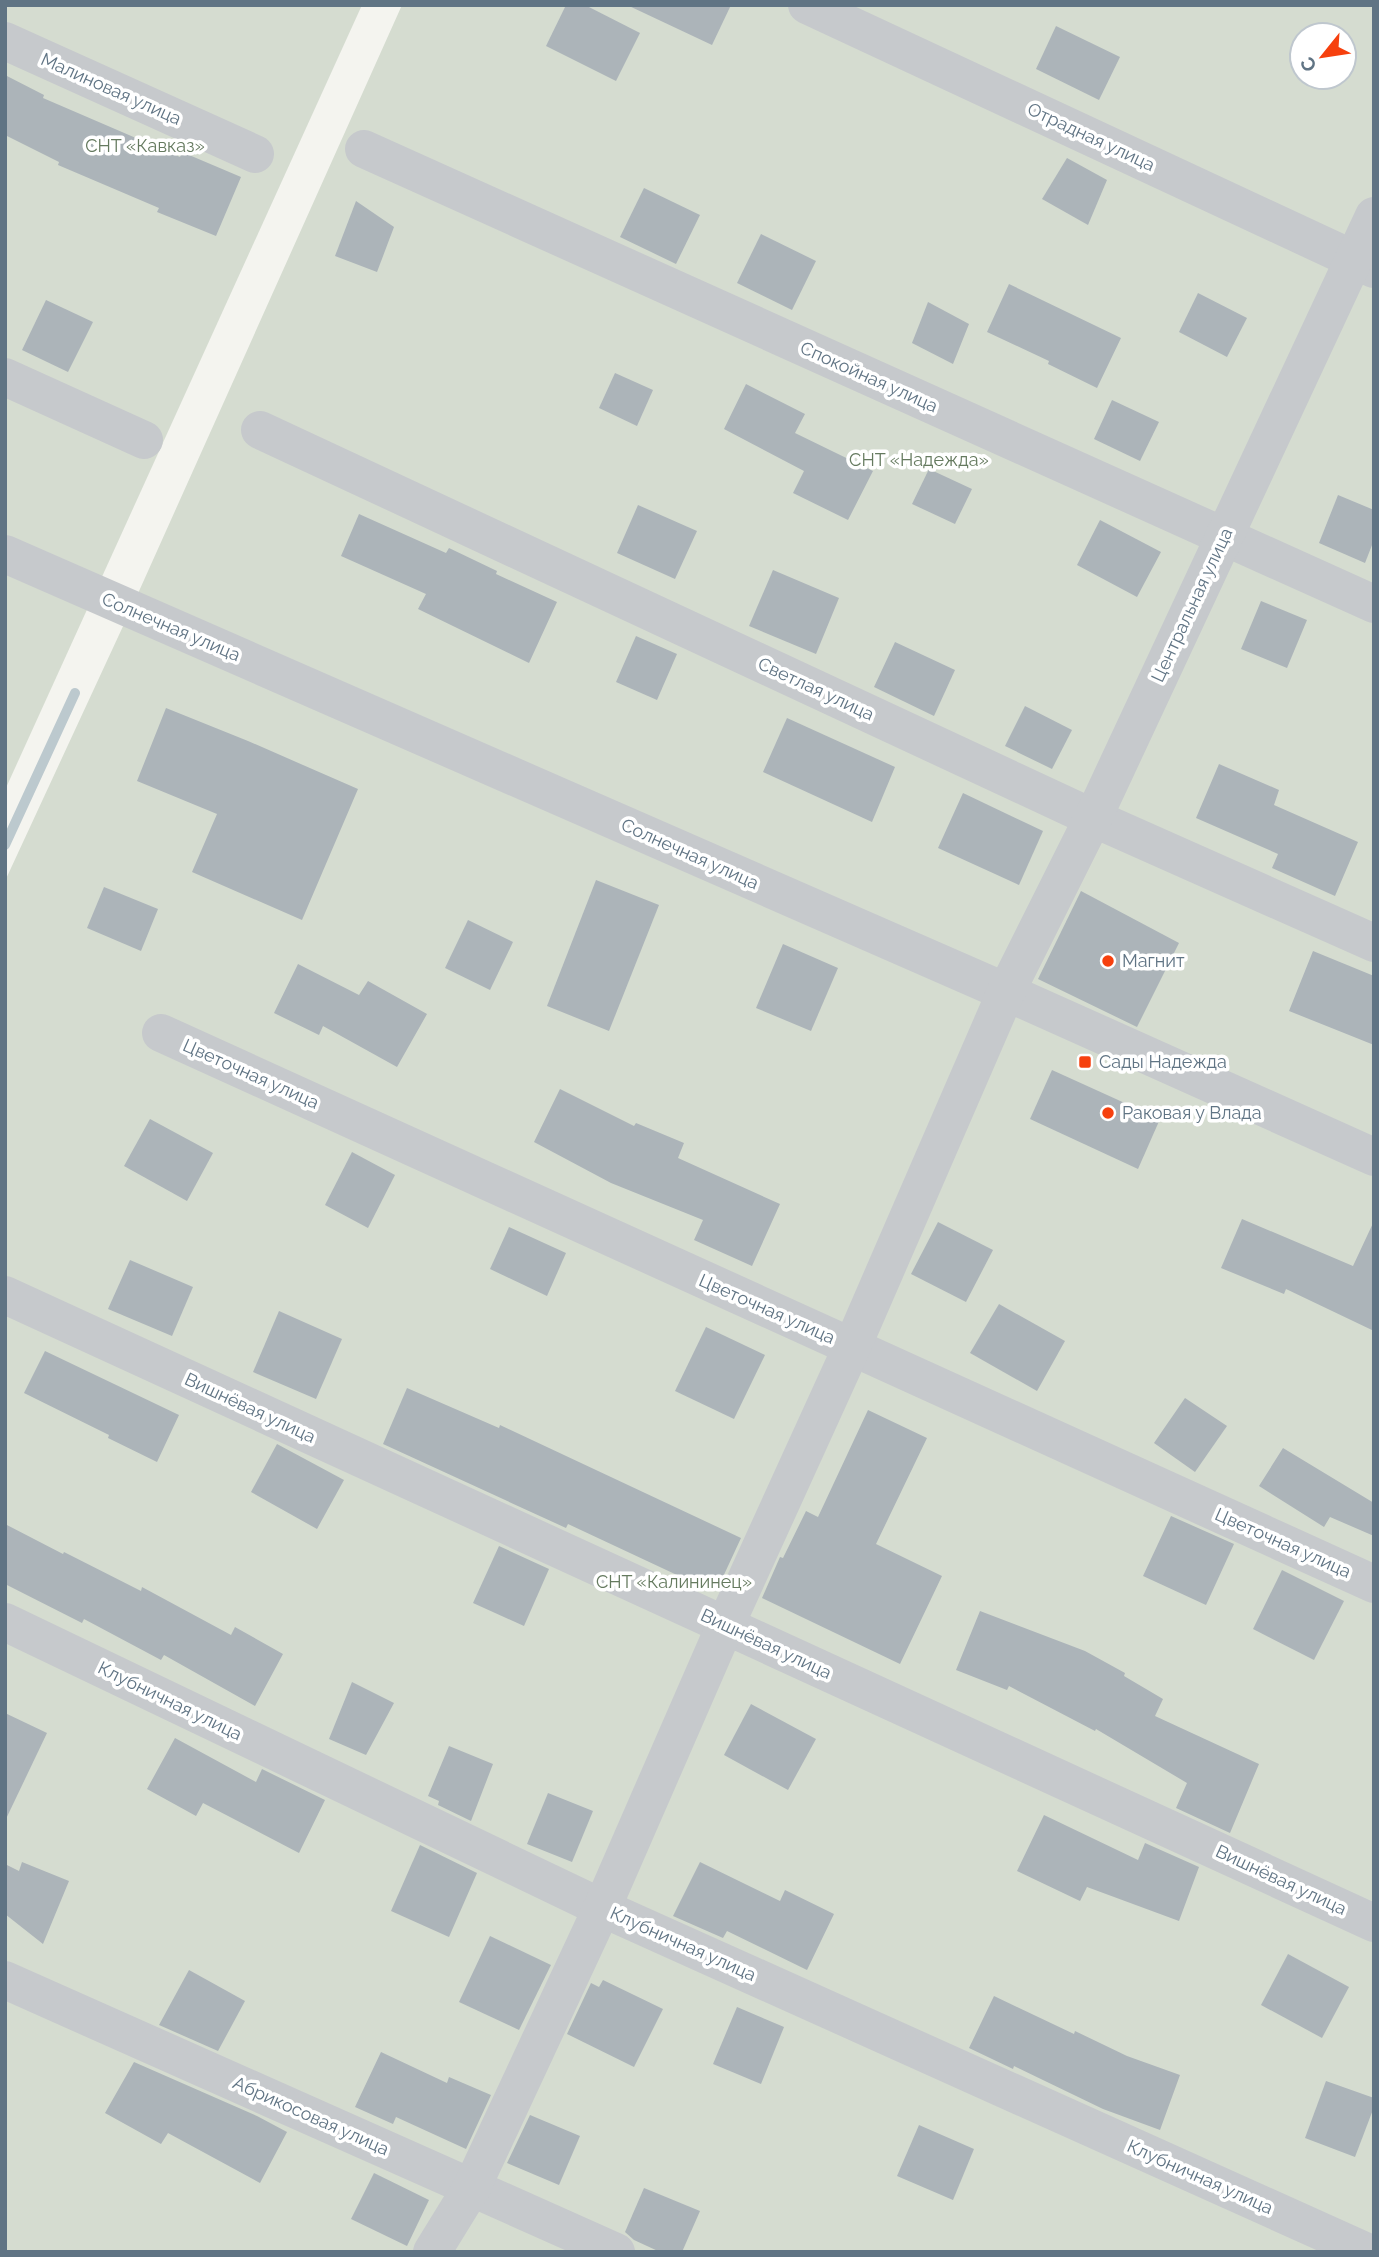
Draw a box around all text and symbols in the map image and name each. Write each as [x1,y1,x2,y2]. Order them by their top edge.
north arrow [1288,21,1358,91]
street label: Малиновая улица [38,48,185,129]
text: С [1295,53,1321,76]
street label: Отрадная улица [1024,98,1158,175]
park label: СНТ «Кавказ» [85,135,205,156]
street label: Спокойная улица [797,337,941,416]
park label: СНТ «Надежда» [849,449,989,470]
street label: Центральная улица [1147,524,1236,685]
street label: Солнечная улица [99,588,244,665]
street label: Светлая улица [755,653,878,725]
street label: Солнечная улица [618,814,762,893]
place label: Магнит [1122,950,1185,971]
marker: Магнит [1100,953,1116,969]
street label: Цветочная улица [180,1034,322,1113]
place label: Сады Надежда [1099,1051,1227,1072]
marker: Сады Надежда [1077,1054,1093,1070]
place label: Раковая у Влада [1122,1102,1262,1123]
marker: Раковая у Влада [1100,1105,1116,1121]
street label: Цветочная улица [696,1269,838,1348]
street label: Вишнёвая улица [181,1368,319,1447]
street label: Цветочная улица [1212,1503,1354,1582]
park label: СНТ «Калининец» [596,1571,752,1592]
street label: Вишнёвая улица [697,1604,835,1683]
street label: Клубничная улица [95,1657,246,1745]
street label: Вишнёвая улица [1212,1840,1350,1919]
street label: Клубничная улица [607,1902,759,1985]
street label: Абрикосовая улица [230,2072,392,2159]
street label: Клубничная улица [1124,2135,1276,2218]

